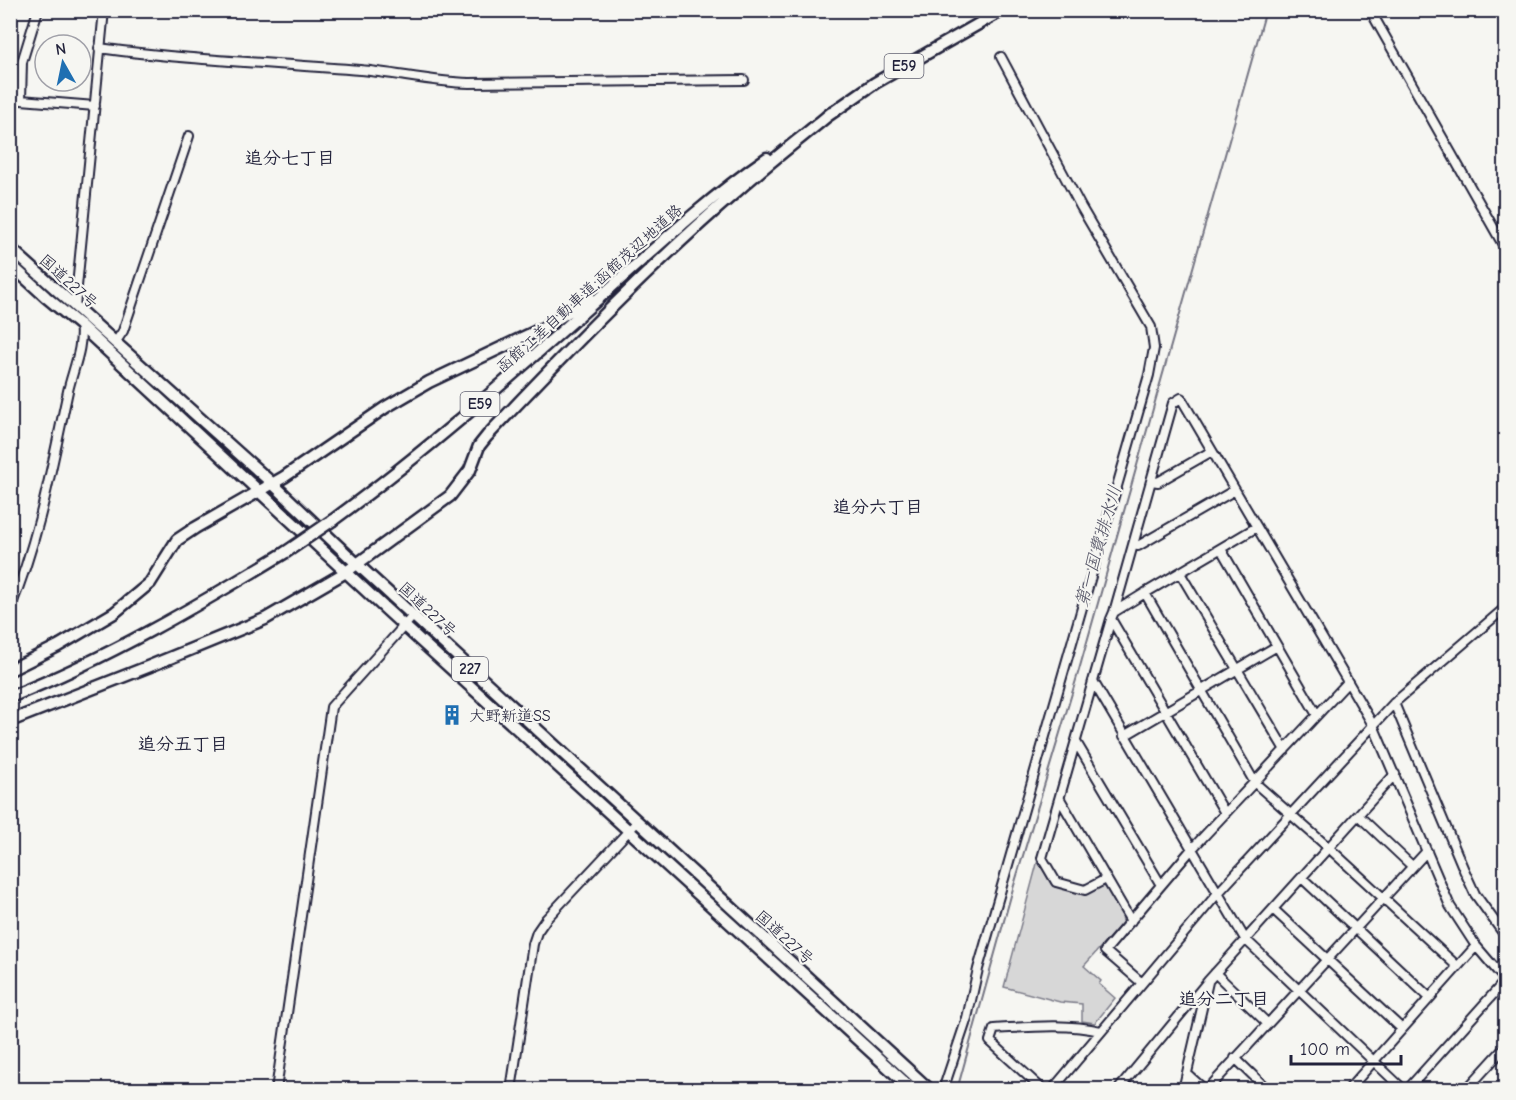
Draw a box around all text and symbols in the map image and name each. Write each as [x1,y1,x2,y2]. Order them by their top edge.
north arrow [33,33,93,93]
text: N [54,39,67,59]
road number: E59 [884,54,924,78]
district label: 追分七丁目 [245,148,335,169]
street label: 函館江差自動車道;函館茂辺地道路 [493,201,686,377]
street label: 国道227号 [35,251,101,313]
road number: E59 [460,392,500,416]
water label: 第一国費排水川 [1071,483,1126,610]
district label: 追分六丁目 [833,497,923,518]
street label: 国道227号 [395,579,460,641]
road number: 227 [452,657,488,681]
building icon: 大野新道SS [440,703,464,727]
place label: 大野新道SS [469,707,551,725]
district label: 追分五丁目 [138,734,228,755]
street label: 国道227号 [751,907,817,969]
district label: 追分二丁目 [1179,989,1269,1010]
scale bar [1291,1028,1400,1066]
text: 100 m [1300,1039,1350,1060]

